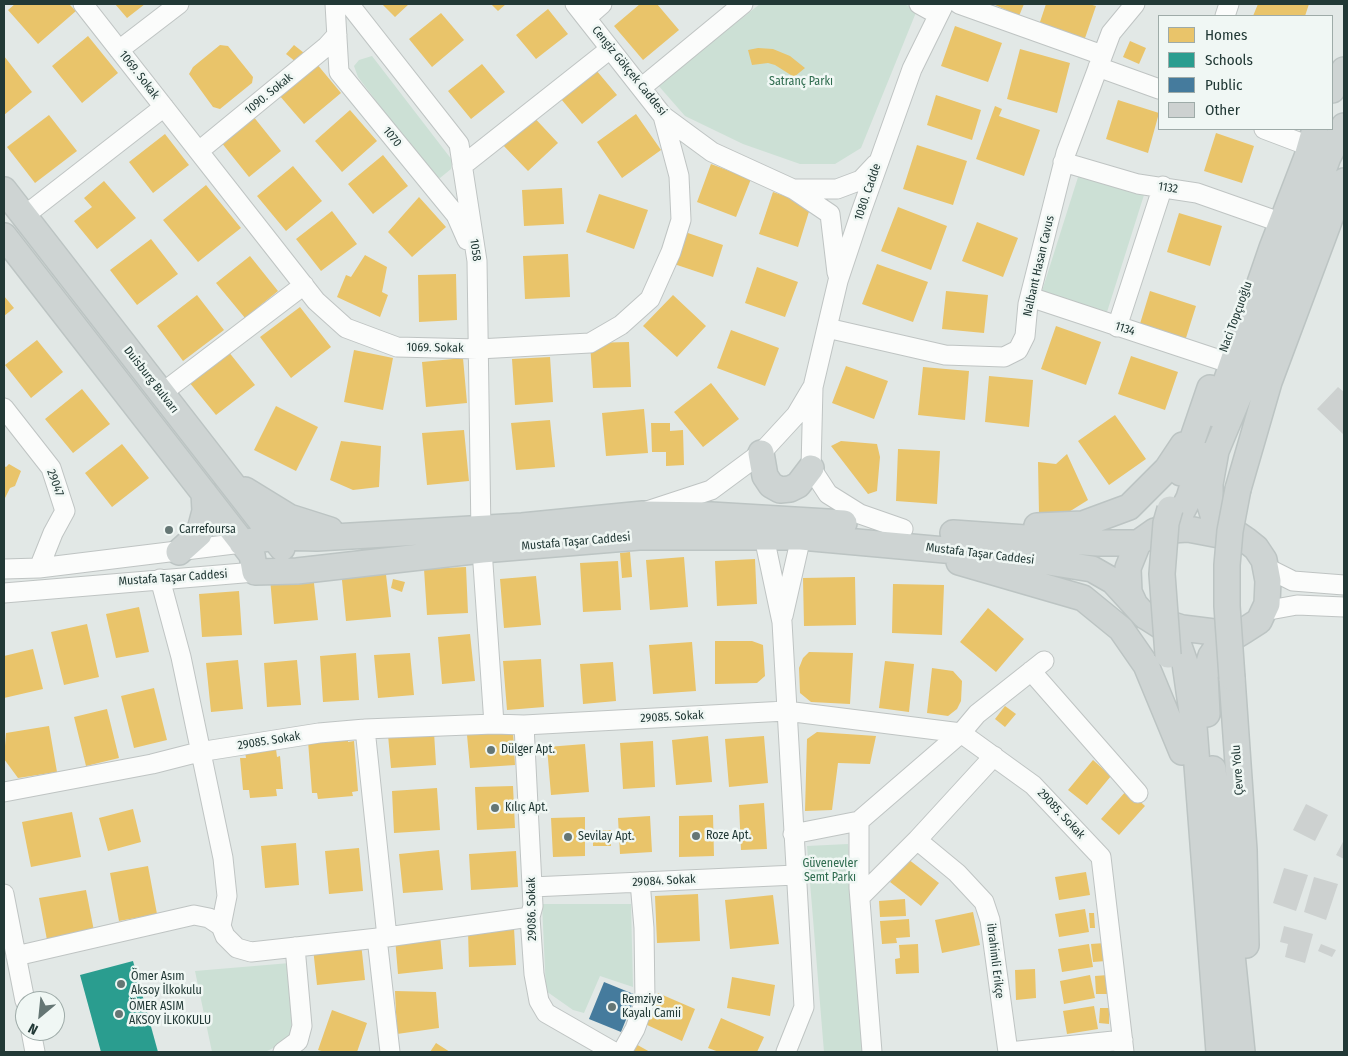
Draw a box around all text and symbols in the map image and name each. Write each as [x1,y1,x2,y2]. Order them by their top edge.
legend [1158,15,1333,130]
street label: Cengiz Gökçek Caddesi [588,23,670,119]
text: Homes [1205,26,1247,44]
street label: 1069. Sokak [116,48,162,102]
text: Schools [1205,51,1253,69]
street label: 1090. Sokak [242,70,296,118]
park label: Satranç Parkı [769,75,833,89]
text: Public [1205,76,1242,94]
text: Other [1205,101,1240,119]
street label: 1070 [380,124,404,150]
street label: 1080. Cadde [852,162,884,222]
street label: 1132 [1157,179,1179,197]
street label: Nalbant Hasan Cavus [1020,214,1058,318]
street label: 1058 [466,238,484,262]
street label: Naci Topçuoğlu [1217,280,1255,354]
street label: 1134 [1113,319,1137,339]
street label: 1069. Sokak [406,340,464,356]
street label: Duisburg Bulvarı [120,344,182,416]
street label: 29047 [43,468,67,498]
place label: Carrefoursa [179,523,236,537]
marker: Carrefoursa [163,524,175,536]
street label: Mustafa Taşar Caddesi [521,530,631,554]
street label: Mustafa Taşar Caddesi [925,540,1035,568]
street label: Mustafa Taşar Caddesi [118,567,228,589]
street label: 29085. Sokak [640,708,704,726]
street label: 29085. Sokak [237,729,301,753]
place label: Dülger Apt. [501,743,555,757]
marker: Dülger Apt. [485,744,497,756]
street label: Çevre Yolu [1229,744,1247,796]
street label: 29085. Sokak [1034,786,1088,842]
place label: Kılıç Apt. [505,801,548,815]
marker: Kılıç Apt. [489,802,501,814]
place label: Roze Apt. [706,829,751,843]
place label: Sevilay Apt. [578,830,634,844]
marker: Roze Apt. [690,830,702,842]
marker: Sevilay Apt. [562,831,574,843]
park label: Güvenevler Semt Parkı [802,857,858,885]
street label: 29084. Sokak [632,872,696,890]
street label: 29086. Sokak [524,877,540,941]
street label: ibrahimli Erikçe [983,923,1007,999]
place label: Ömer Asım Aksoy İlkokulu [131,970,202,998]
marker: Ömer Asım Aksoy İlkokulu [115,978,127,990]
north arrow [15,991,65,1041]
place label: Remziye Kayalı Camii [622,993,681,1021]
place label: ÖMER ASIM AKSOY İLKOKULU [129,1000,211,1028]
marker: Remziye Kayalı Camii [606,1001,618,1013]
marker: ÖMER ASIM AKSOY İLKOKULU [113,1008,125,1020]
text: N [26,1019,41,1038]

